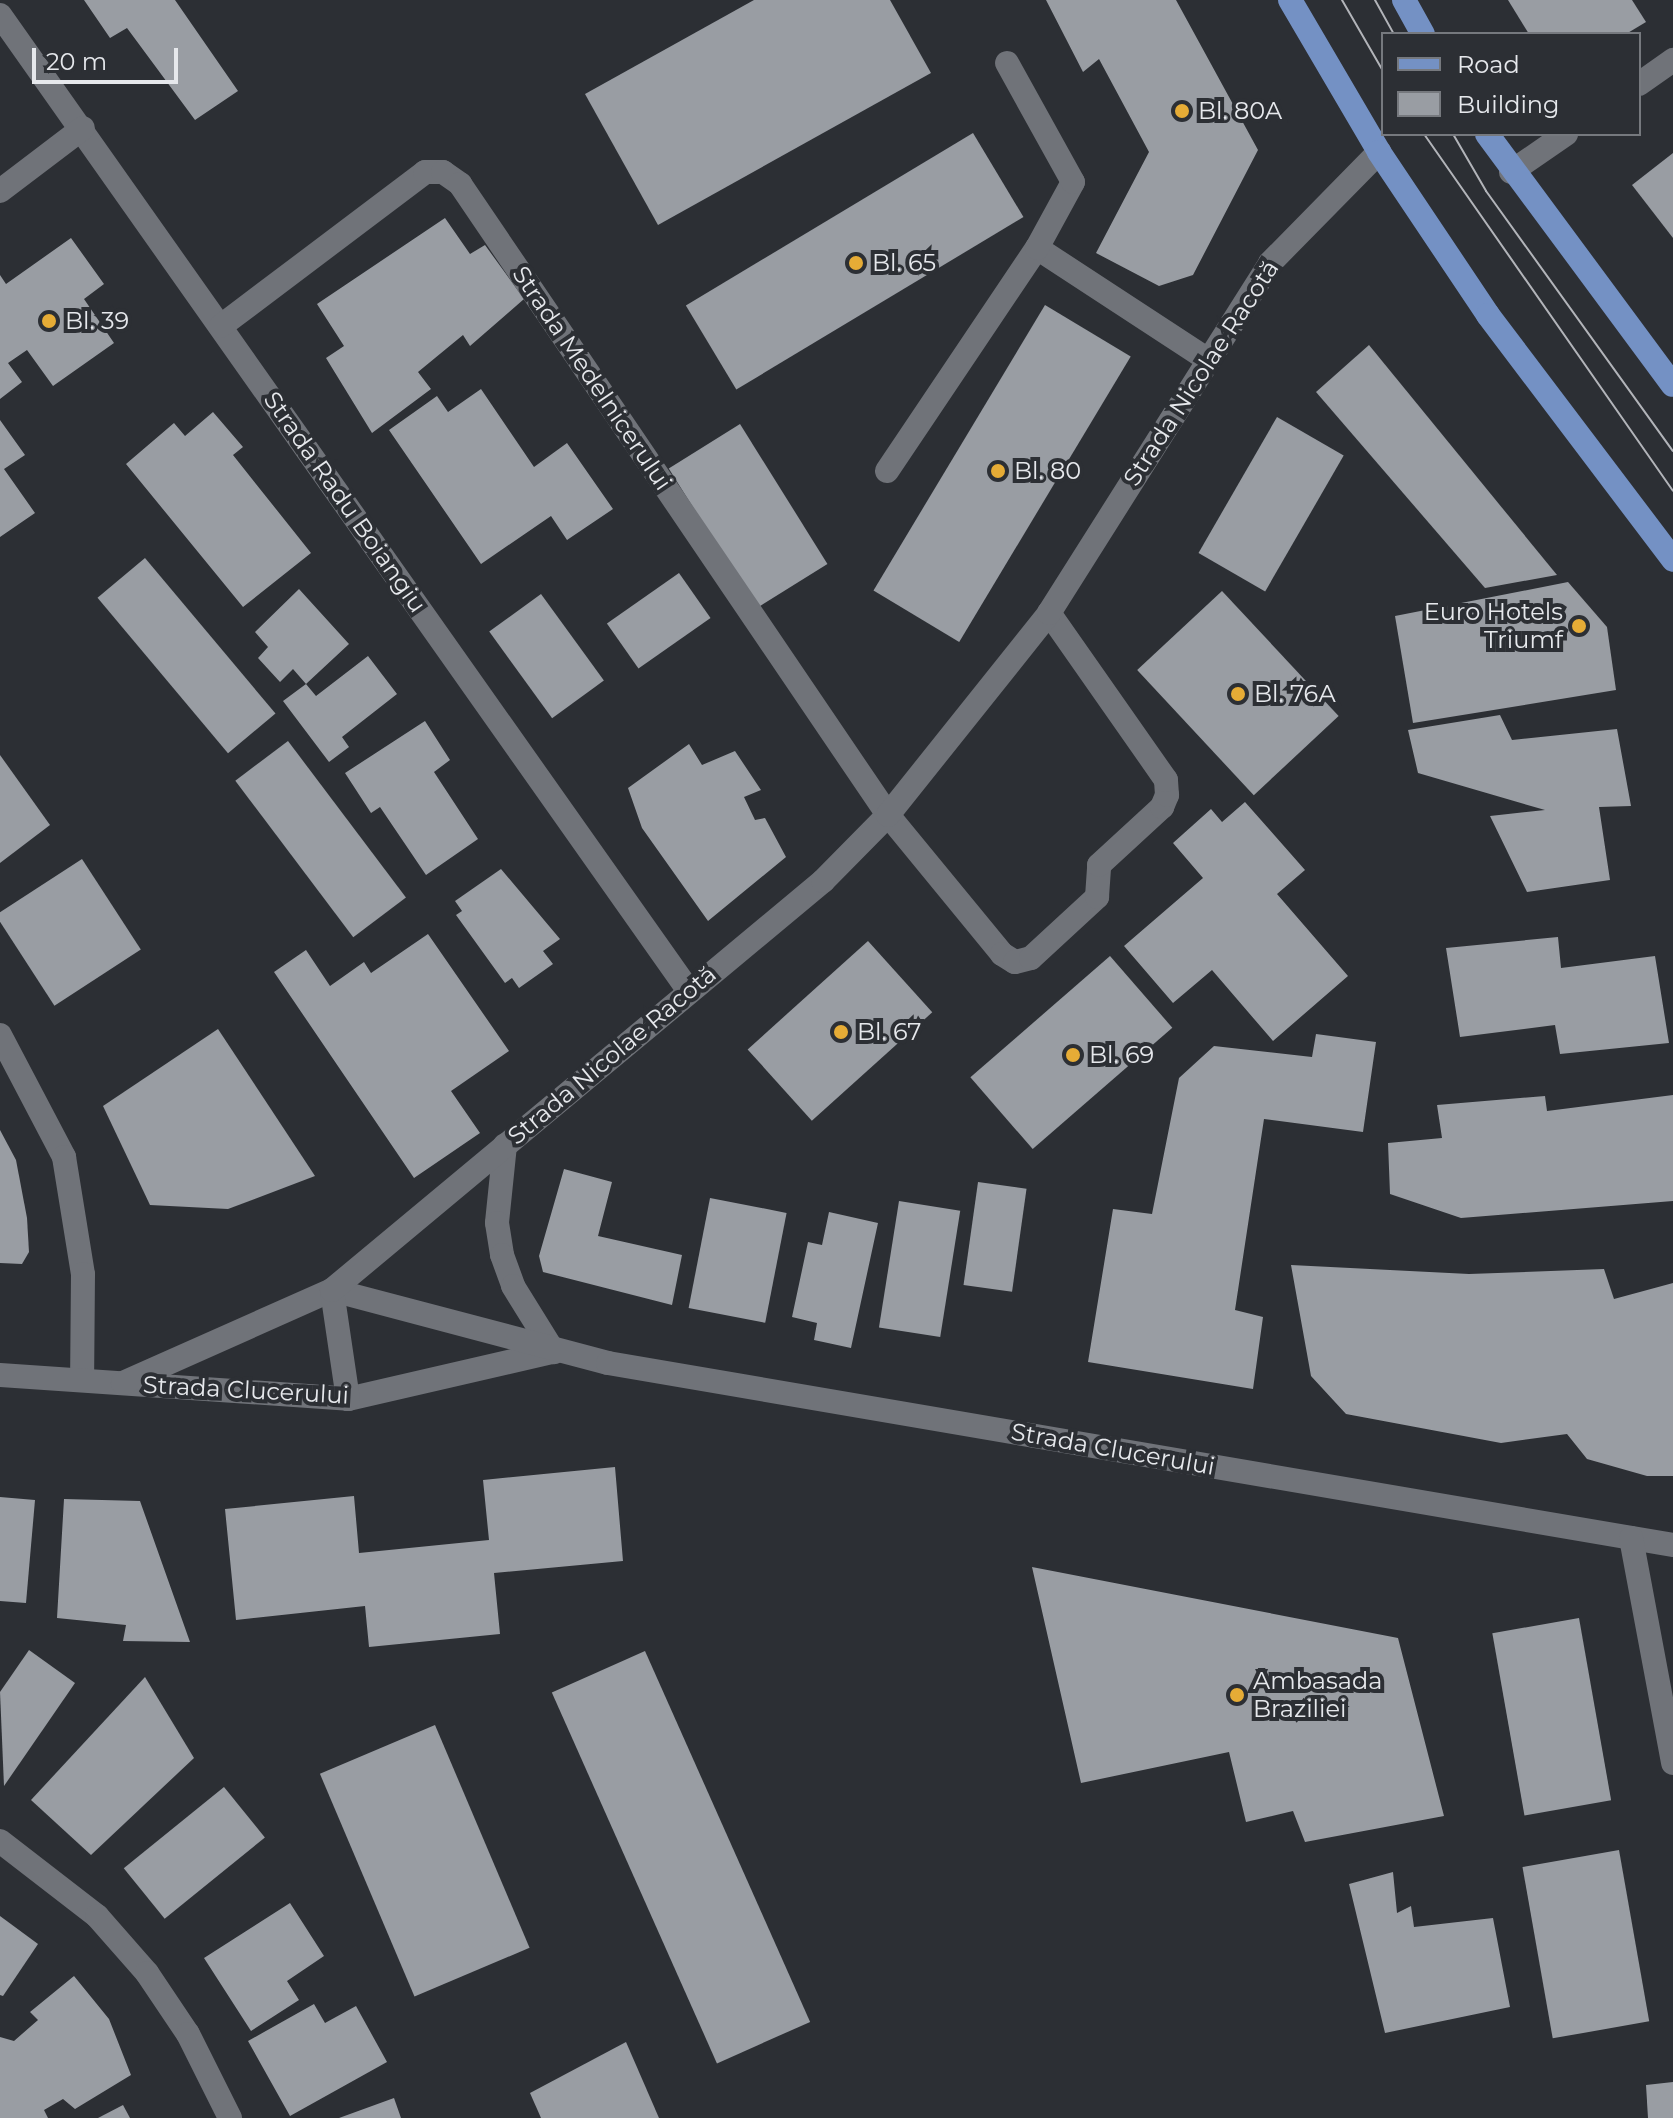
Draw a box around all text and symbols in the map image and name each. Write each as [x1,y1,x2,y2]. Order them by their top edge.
scale bar [36,32,182,82]
legend [1381,32,1641,136]
text: 20 m [46,47,107,76]
text: Road [1457,50,1520,79]
text: Building [1457,90,1560,119]
place label: Bl. 80A [1198,97,1282,125]
marker: Bl. 80A [1173,102,1191,120]
place label: Bl. 65 [872,249,936,277]
marker: Bl. 65 [847,254,865,272]
street label: Strada Nicolae Racotă [1117,255,1285,491]
street label: Strada Medelnicerului [506,261,678,495]
place label: Bl. 39 [65,307,129,335]
marker: Bl. 39 [40,312,58,330]
street label: Strada Radu Boiangiu [258,386,432,618]
place label: Bl. 80 [1014,457,1081,485]
marker: Bl. 80 [989,462,1007,480]
place label: Euro Hotels Triumf [1424,598,1563,654]
marker: Euro Hotels Triumf [1570,617,1588,635]
place label: Bl. 76A [1254,680,1336,708]
marker: Bl. 76A [1229,685,1247,703]
street label: Strada Nicolae Racotă [502,959,722,1151]
place label: Bl. 67 [857,1018,921,1046]
marker: Bl. 67 [832,1023,850,1041]
place label: Bl. 69 [1089,1041,1154,1069]
marker: Bl. 69 [1064,1046,1082,1064]
street label: Strada Clucerului [142,1370,350,1410]
street label: Strada Clucerului [1009,1417,1217,1481]
place label: Ambasada Braziliei [1253,1667,1382,1723]
marker: Ambasada Braziliei [1228,1686,1246,1704]

